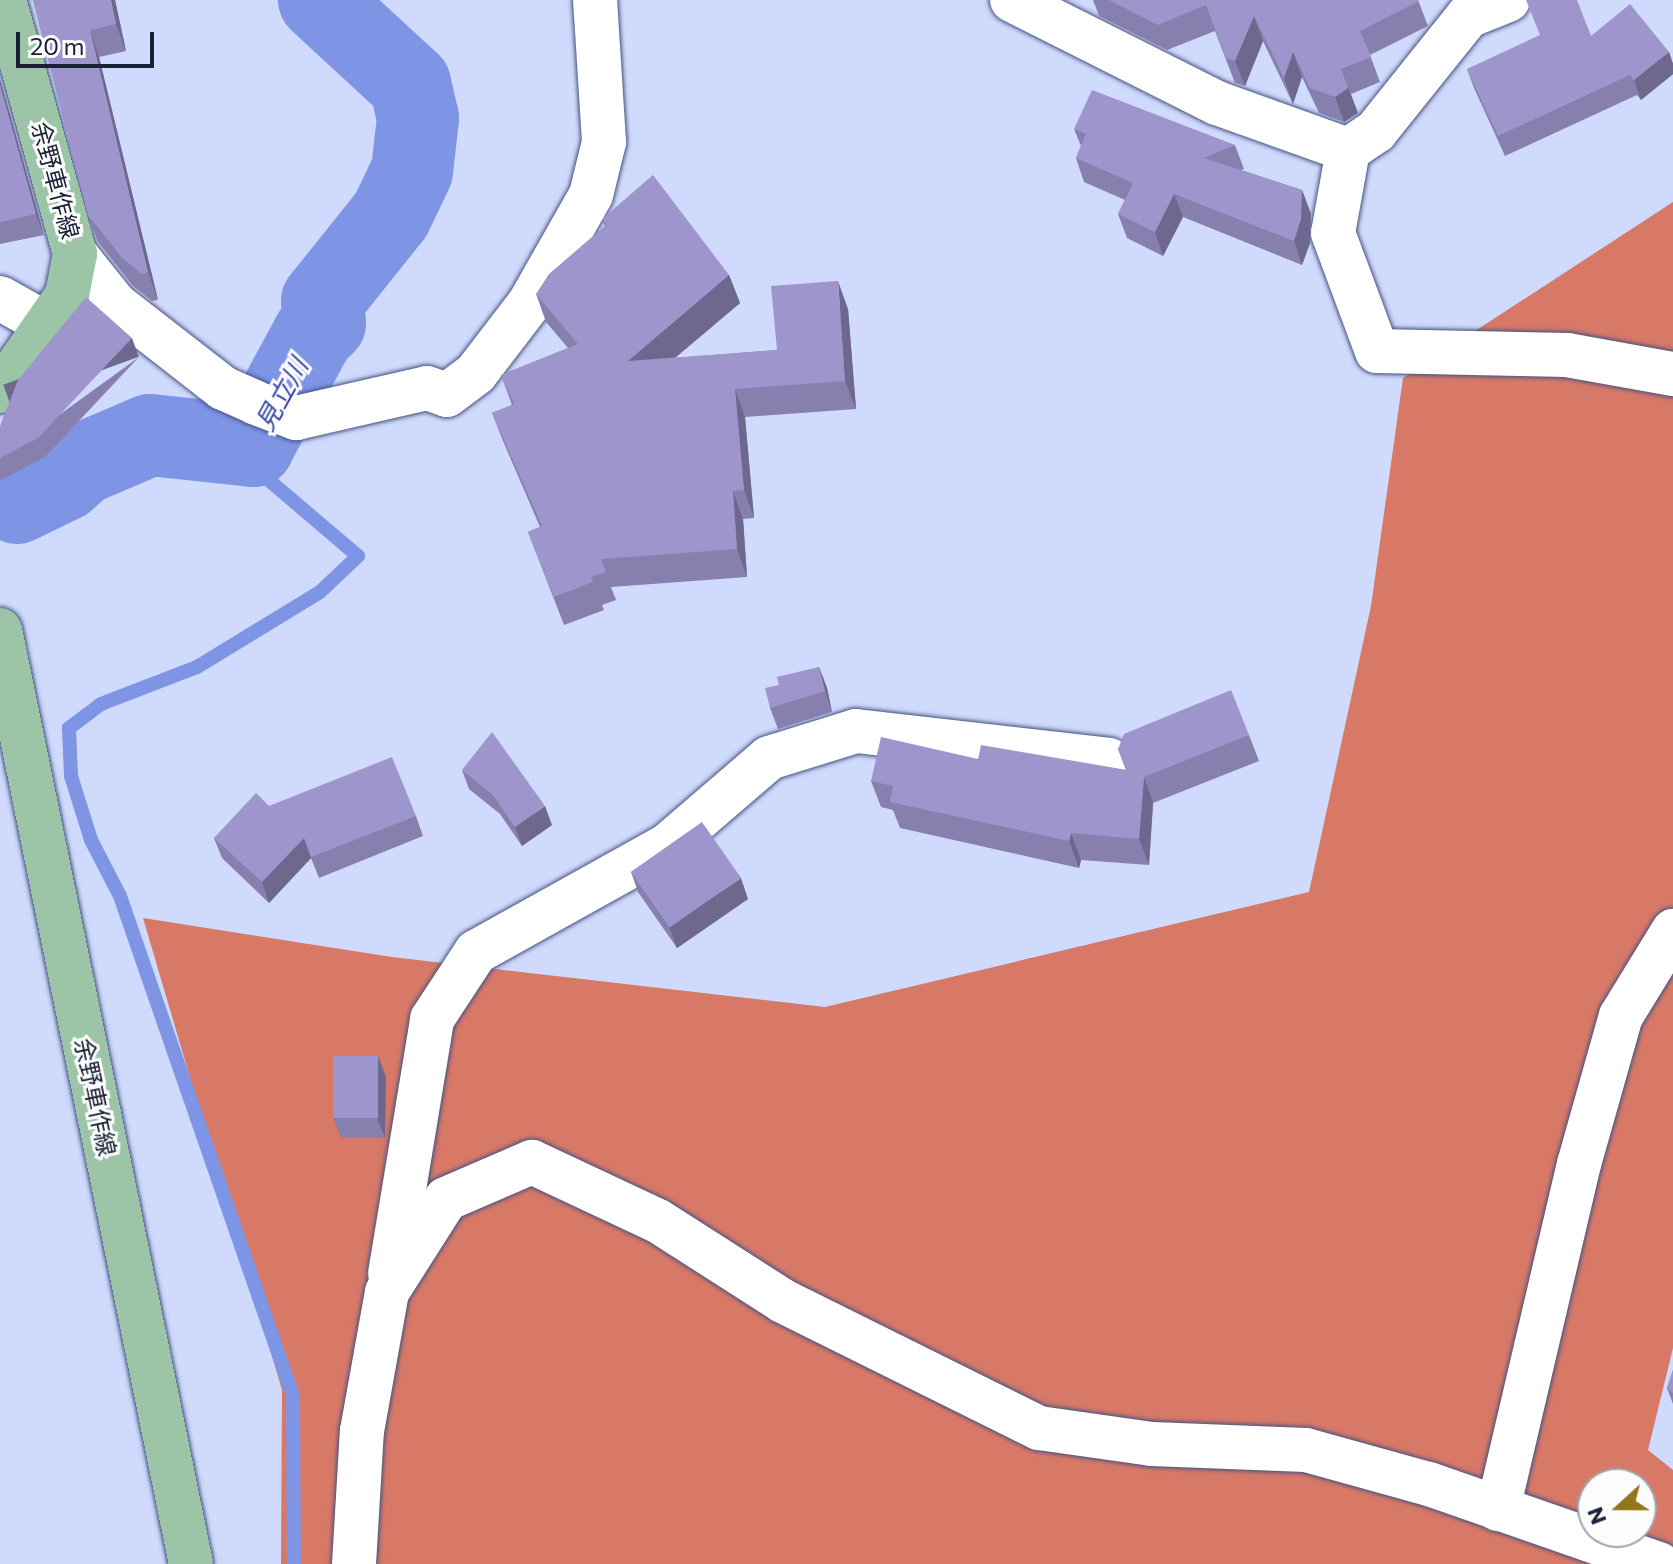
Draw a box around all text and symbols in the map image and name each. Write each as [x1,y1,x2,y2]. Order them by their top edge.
scale bar [20,16,158,66]
text: 20 m [30,31,84,60]
street label: 余野車作線 [27,118,85,242]
water label: 見立川 [248,352,314,436]
street label: 余野車作線 [69,1035,123,1159]
north arrow [1577,1468,1657,1548]
text: N [1580,1504,1612,1529]

